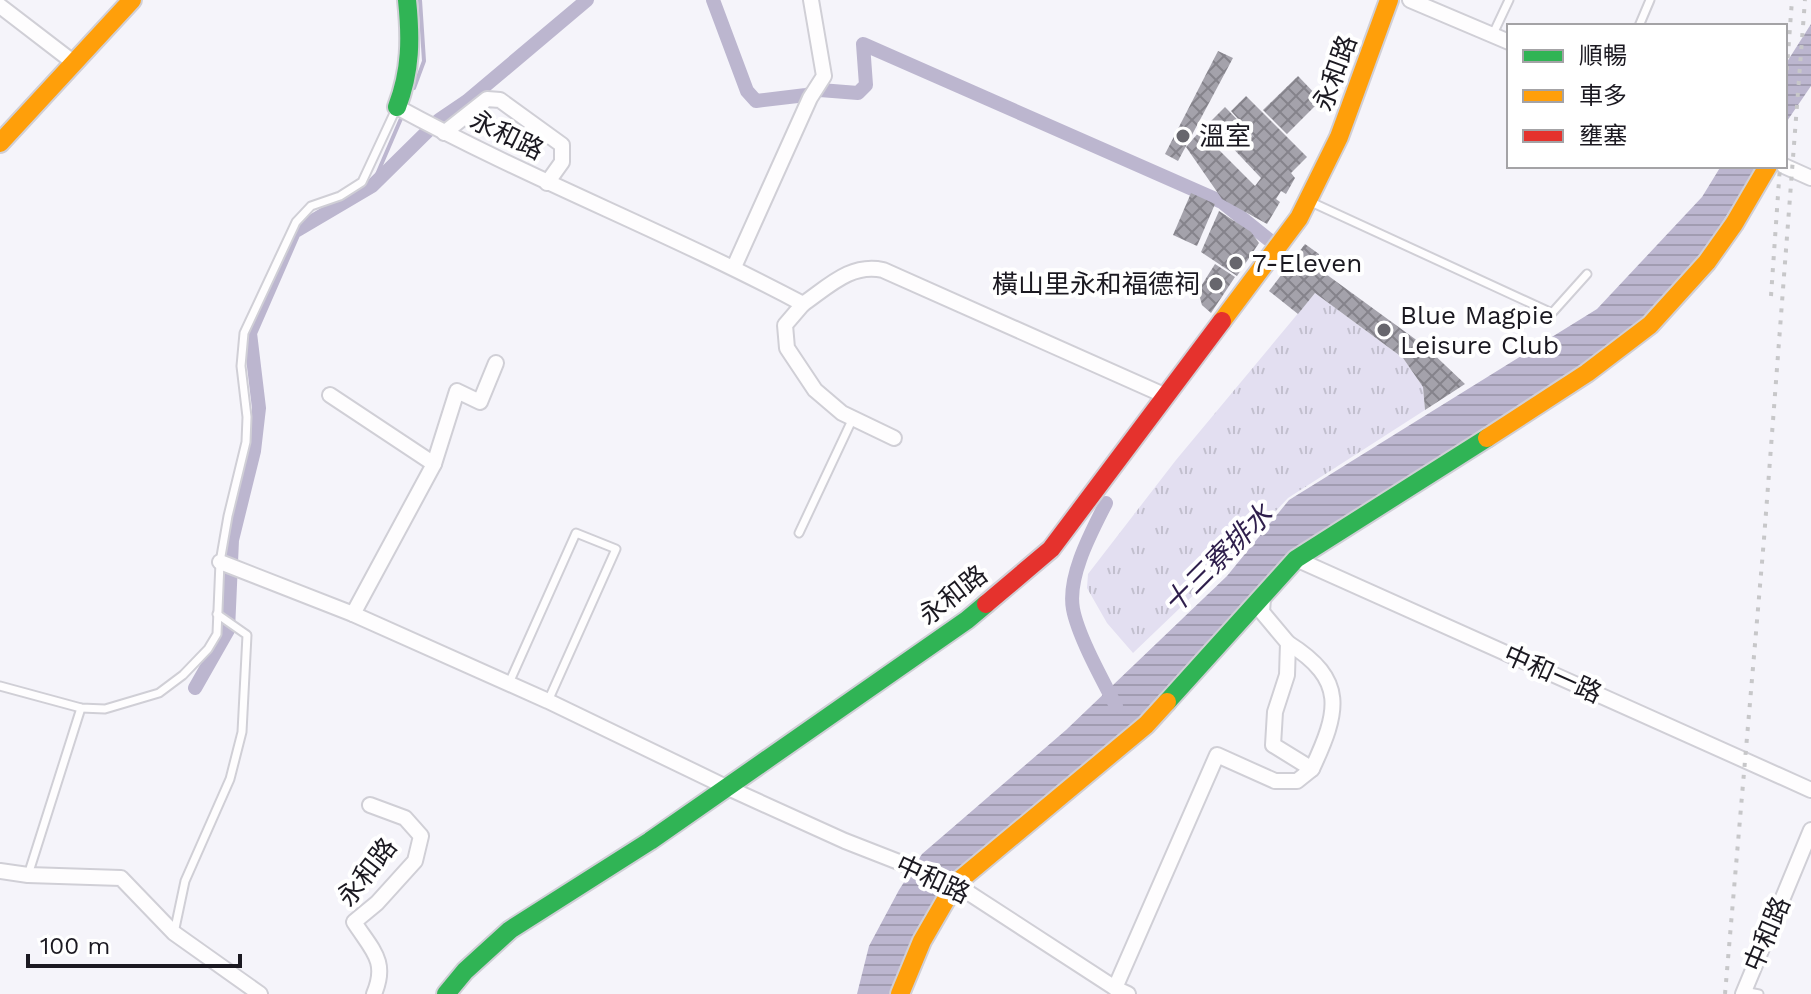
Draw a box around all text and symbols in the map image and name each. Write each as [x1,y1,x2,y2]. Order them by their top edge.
legend [1507,24,1787,168]
street label: 永和路 [1308,31,1362,115]
text: 順暢 [1579,42,1627,70]
text: 車多 [1579,82,1627,110]
street label: 永和路 [465,104,549,166]
place label: 溫室 [1199,121,1251,151]
text: 壅塞 [1579,122,1627,150]
marker: 溫室 [1174,127,1192,145]
place label: 7-Eleven [1252,248,1362,278]
marker: 7-Eleven [1227,254,1245,272]
place label: 橫山里永和福德祠 [992,269,1200,299]
marker: 橫山里永和福德祠 [1207,275,1225,293]
place label: Blue Magpie Leisure Club [1400,300,1559,360]
marker: Blue Magpie Leisure Club [1375,321,1393,339]
water label: 十三寮排水 [1157,496,1281,620]
street label: 永和路 [913,559,993,631]
street label: 中和一路 [1499,639,1607,709]
street label: 永和路 [331,832,403,912]
street label: 中和路 [891,849,975,909]
street label: 中和路 [1738,892,1796,976]
scale bar [28,918,240,968]
text: 100 m [40,932,110,960]

